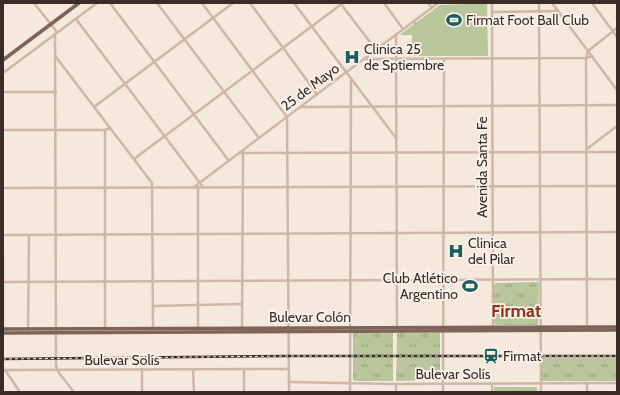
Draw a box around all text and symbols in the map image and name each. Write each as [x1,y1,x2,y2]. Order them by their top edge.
sports icon: Firmat Foot Ball Club [445,11,463,29]
place label: Firmat Foot Ball Club [466,11,589,29]
place label: Clinica 25 de Sptiembre [364,40,444,74]
hospital icon: Clinica 25 de Sptiembre [343,48,361,66]
street label: 25 de Mayo [277,59,343,115]
street label: Avenida Santa Fe [473,116,491,218]
place label: Clinica del Pilar [468,234,515,268]
hospital icon: Clinica del Pilar [447,242,465,260]
place label: Club Atlético Argentino [383,269,458,303]
sports icon: Club Atlético Argentino [461,277,479,295]
district label: Firmat [491,300,541,322]
street label: Bulevar Colón [269,308,351,326]
station icon: Firmat [482,347,500,365]
place label: Firmat [503,347,541,365]
street label: Bulevar Solís [84,351,160,369]
street label: Bulevar Solís [415,365,491,383]

